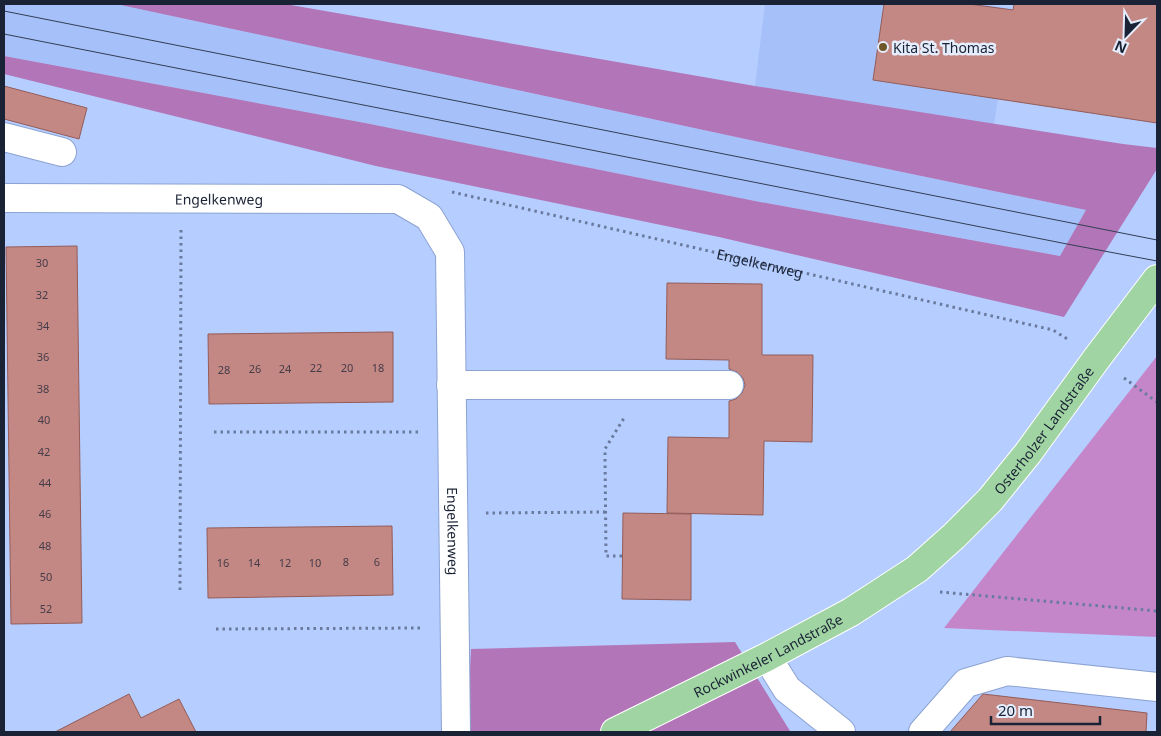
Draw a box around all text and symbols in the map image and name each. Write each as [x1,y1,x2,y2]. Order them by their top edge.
north arrow [1101,10,1151,60]
text: N [1112,36,1130,58]
place label: Kita St. Thomas [893,38,995,57]
marker: Kita St. Thomas [877,41,889,53]
street label: Engelkenweg [175,189,263,208]
street label: Engelkenweg [715,244,805,282]
house number: 30 [36,255,48,270]
house number: 32 [36,287,48,302]
house number: 34 [37,318,50,333]
house number: 36 [37,349,49,364]
house number: 22 [310,360,322,375]
house number: 20 [341,360,353,375]
house number: 18 [372,360,384,375]
house number: 26 [249,361,261,376]
house number: 24 [279,361,292,376]
house number: 28 [218,362,230,377]
street label: Osterholzer Landstraße [989,362,1098,498]
house number: 38 [37,381,49,396]
house number: 40 [38,412,50,427]
house number: 42 [38,444,50,459]
house number: 44 [39,475,52,490]
street label: Engelkenweg [443,487,464,576]
house number: 46 [39,506,51,521]
house number: 48 [39,538,51,553]
house number: 8 [343,554,349,569]
house number: 6 [374,554,380,569]
house number: 16 [217,555,229,570]
house number: 14 [248,555,261,570]
house number: 12 [279,555,291,570]
house number: 10 [309,555,321,570]
house number: 50 [40,569,52,584]
house number: 52 [40,601,52,616]
street label: Rockwinkeler Landstraße [690,609,846,701]
scale bar [991,694,1100,726]
text: 20 m [998,700,1033,720]

